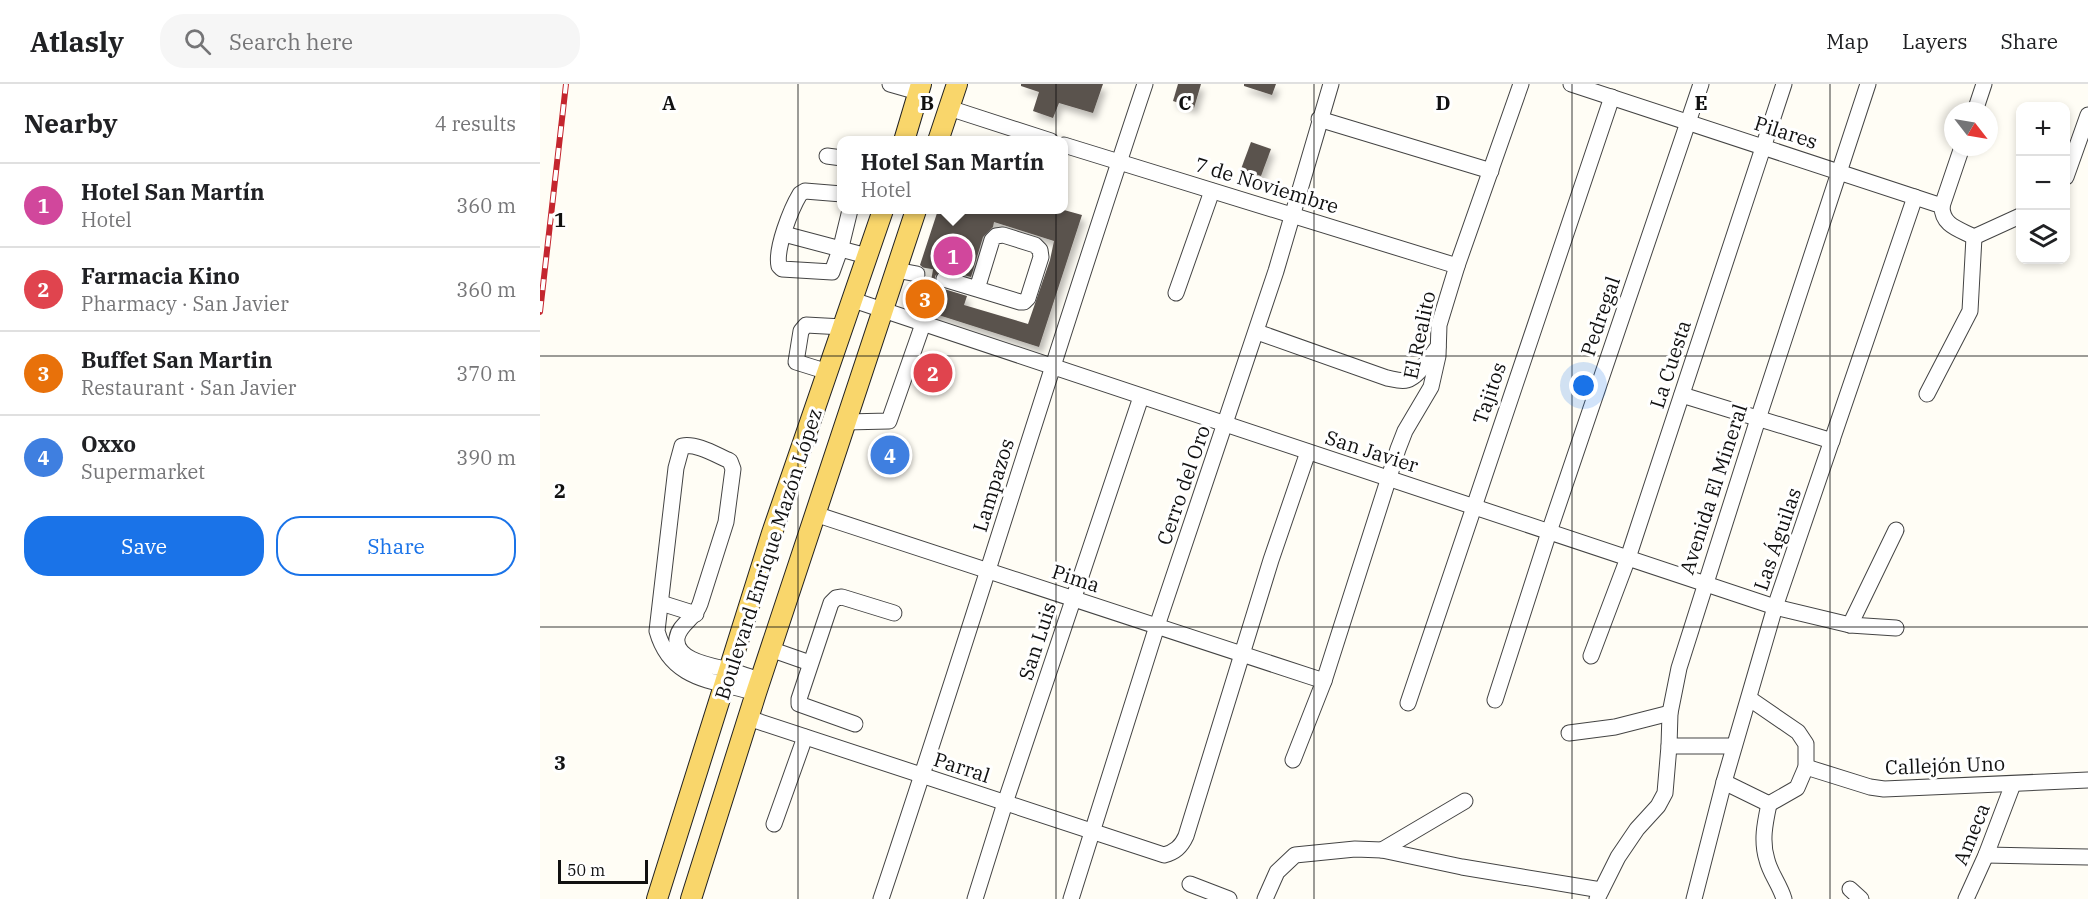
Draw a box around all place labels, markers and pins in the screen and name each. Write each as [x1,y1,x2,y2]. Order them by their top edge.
pin: 1 [934,234,972,279]
pin: 3 [906,276,944,322]
pin: 2 [914,350,952,396]
pin: 4 [870,432,910,478]

